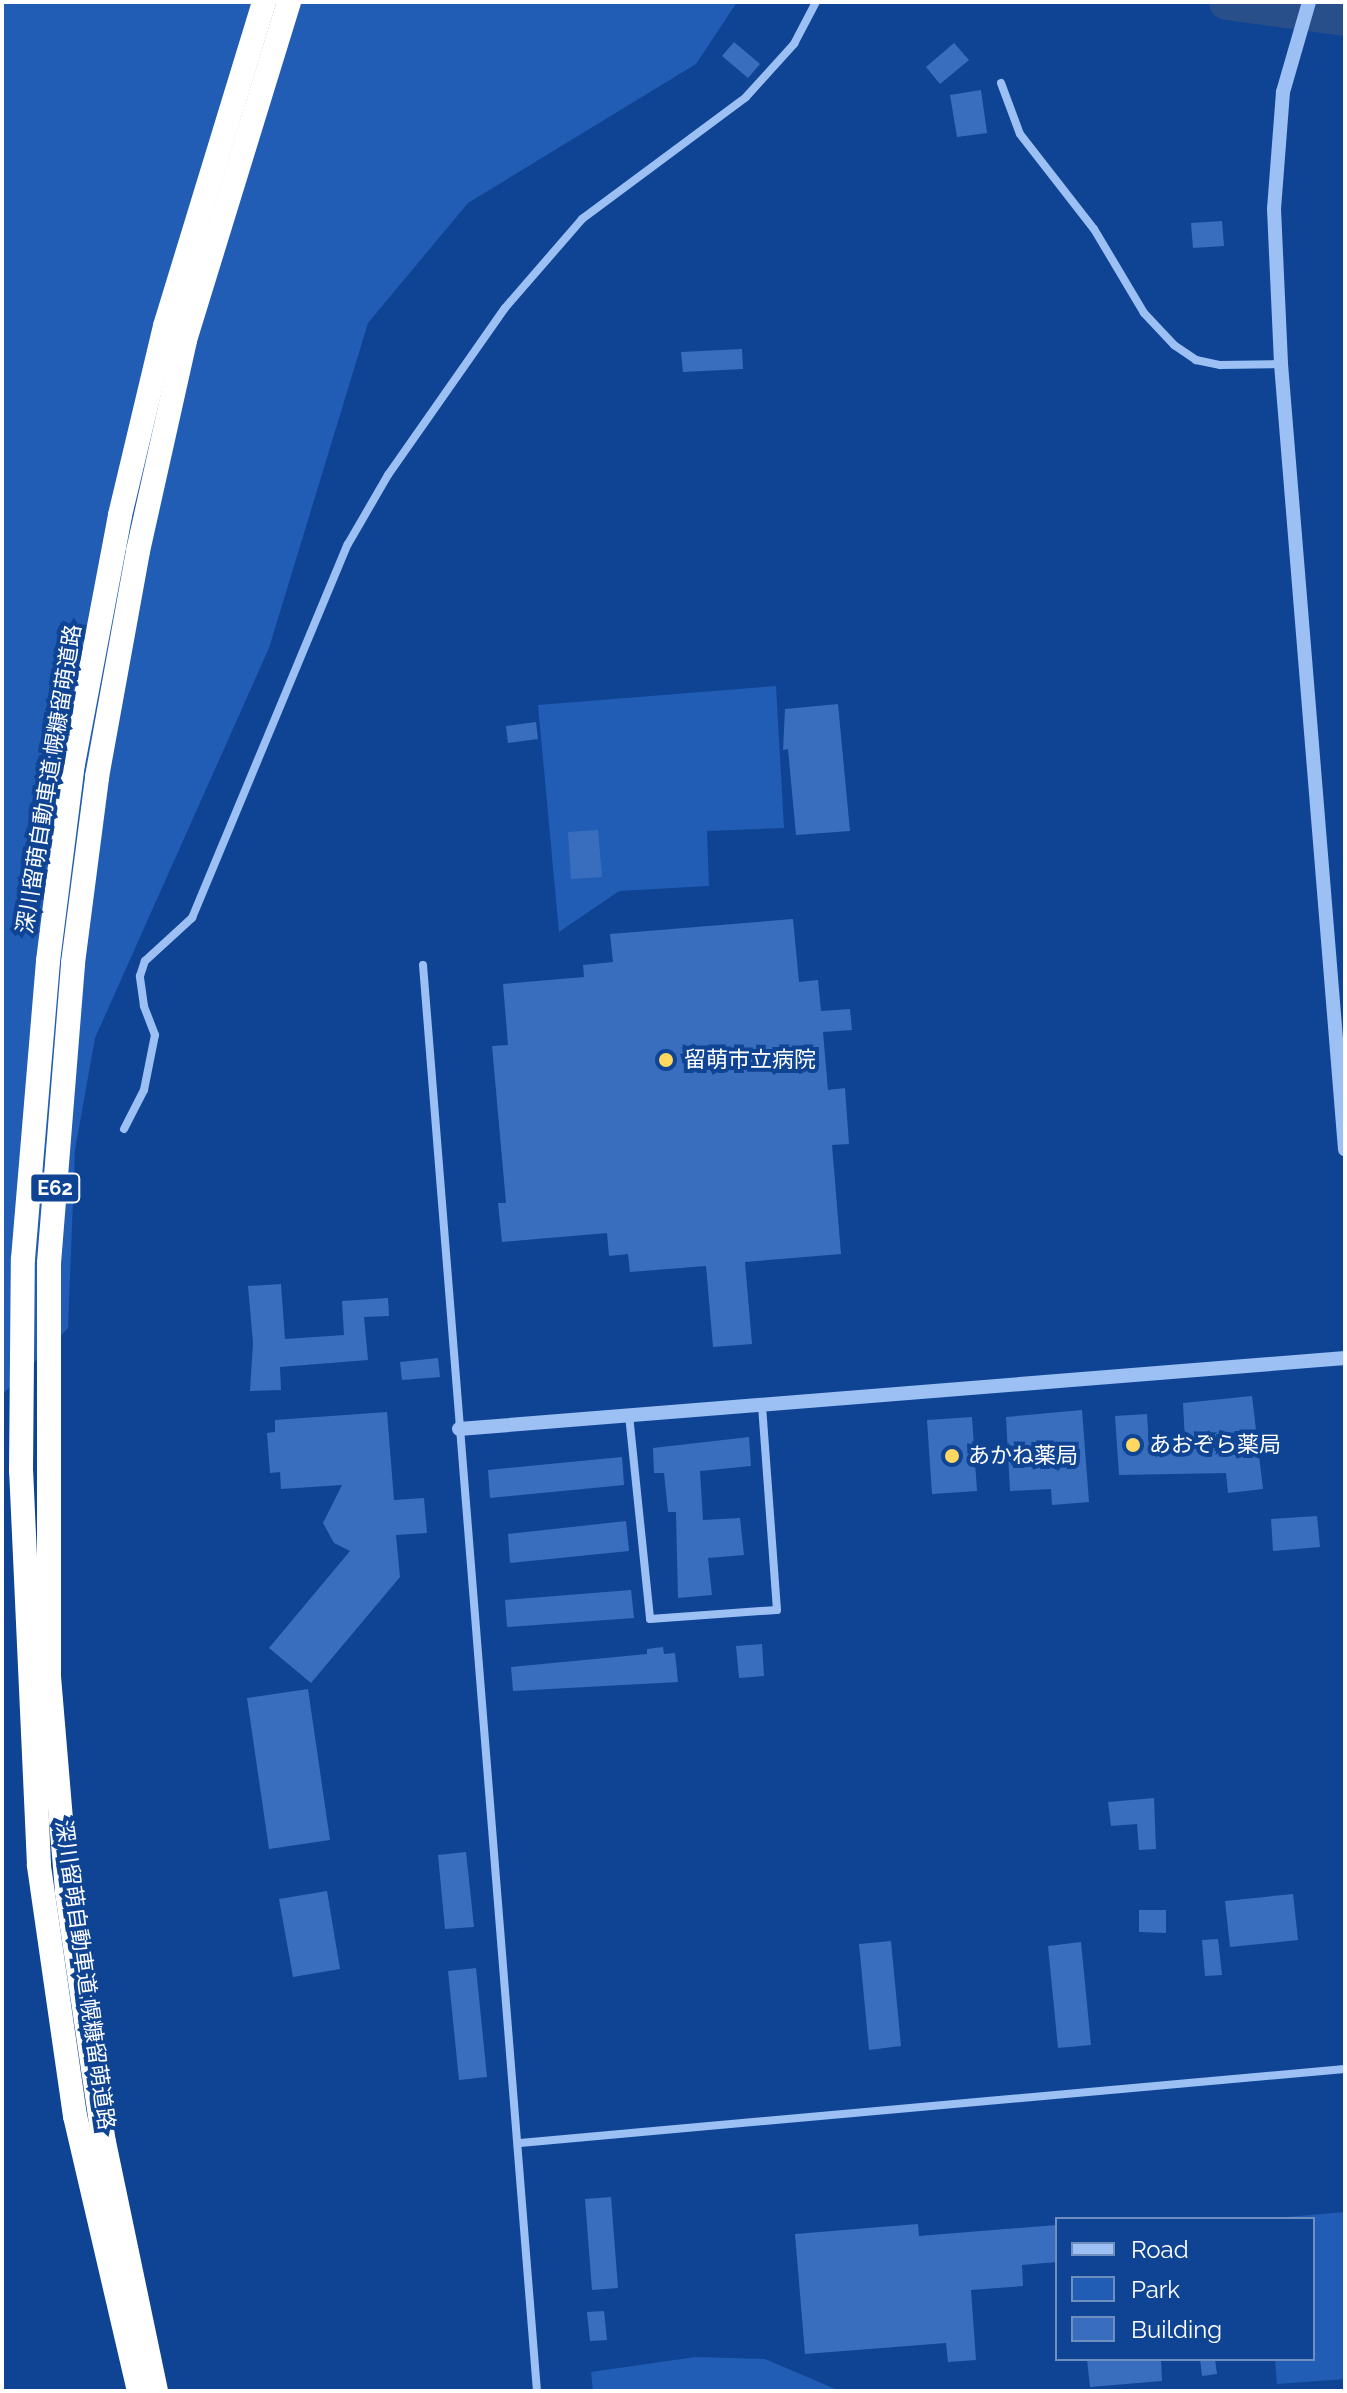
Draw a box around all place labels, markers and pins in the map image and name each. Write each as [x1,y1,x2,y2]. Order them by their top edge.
place label: 留萌市立病院 [684,1047,816,1073]
marker: 留萌市立病院 [655,1049,677,1071]
place label: あおぞら薬局 [1149,1432,1281,1458]
marker: あおぞら薬局 [1124,1436,1142,1454]
place label: あかね薬局 [968,1443,1078,1469]
marker: あかね薬局 [943,1447,961,1465]

